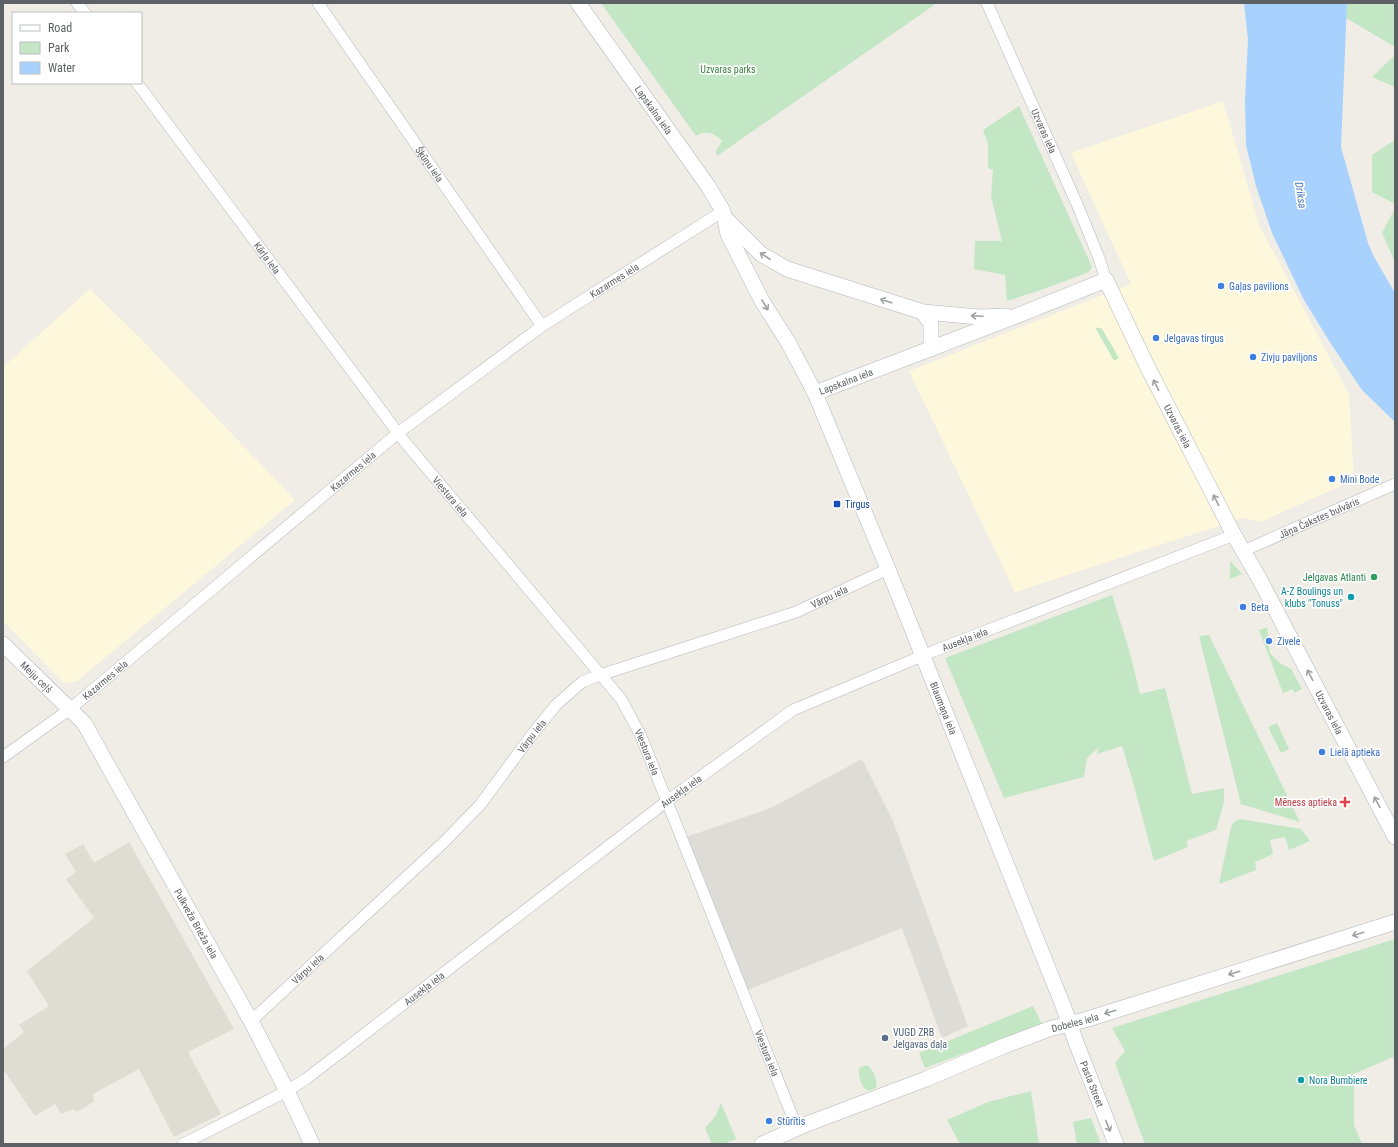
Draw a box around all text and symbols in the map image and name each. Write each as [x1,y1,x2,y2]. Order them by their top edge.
legend [12,12,142,84]
text: Road [48,21,72,35]
text: Park [48,41,70,55]
text: Water [48,61,76,75]
park label: Uzvaras parks [700,64,756,75]
street label: Lapskalna iela [633,84,674,137]
street label: Uzvaras iela [1029,107,1059,155]
street label: Šķūņu iela [413,144,445,184]
water label: Driksa [1292,181,1309,209]
street label: Kārļa iela [252,240,282,276]
one-way arrow [759,251,770,260]
street label: Kazarmes iela [588,261,641,300]
marker: Gaļas pavilions [1216,281,1226,291]
place label: Gaļas pavilions [1229,281,1289,293]
one-way arrow [880,297,893,304]
one-way arrow [761,299,769,311]
one-way arrow [971,313,984,320]
marker: Jelgavas tirgus [1151,333,1161,343]
place label: Jelgavas tirgus [1164,333,1224,344]
marker: Zivju paviljons [1248,352,1258,362]
place label: Zivju paviljons [1261,352,1318,363]
street label: Lapskalna iela [818,366,875,397]
one-way arrow [1152,379,1160,391]
street label: Uzvaras iela [1162,403,1193,450]
street label: Kazarmes iela [328,449,378,494]
street label: Viestura iela [430,474,470,519]
marker: Mini Bode [1327,474,1337,484]
place label: Mini Bode [1340,474,1380,485]
one-way arrow [1212,495,1219,507]
street label: Jāņa Čakstes bulvāris [1277,495,1361,540]
marker: Tirgus [832,499,842,509]
place label: Tirgus [845,499,870,510]
place label: Jelgavas Atlanti [1303,572,1366,583]
marker: Jelgavas Atlanti [1369,572,1379,582]
street label: Vārpu iela [809,584,850,610]
place label: A-Z Boulings un klubs "Tonuss" [1281,586,1343,609]
marker: A-Z Boulings un klubs "Tonuss" [1346,592,1356,602]
marker: Beta [1238,602,1248,612]
place label: Beta [1251,602,1269,613]
street label: Ausekļa iela [941,626,989,653]
marker: Zivele [1264,636,1274,646]
place label: Zivele [1277,636,1301,647]
street label: Kazarmes iela [80,658,130,702]
street label: Meiju ceļš [18,659,55,695]
one-way arrow [1306,669,1313,681]
street label: Blaumaņa iela [928,680,959,736]
street label: Uzvaras iela [1313,689,1345,736]
street label: Vārpu iela [515,717,548,755]
street label: Viestura iela [632,727,661,777]
marker: Lielā aptieka [1317,747,1327,757]
place label: Lielā aptieka [1330,747,1380,758]
street label: Ausekļa iela [659,773,704,810]
one-way arrow [1373,796,1380,808]
place label: Mēness aptieka [1275,797,1337,808]
marker: Mēness aptieka [1340,797,1350,807]
street label: Pulkveža Brieža iela [172,887,220,961]
one-way arrow [1351,931,1364,938]
street label: Vārpu iela [290,951,326,986]
street label: Ausekļa iela [402,970,447,1008]
one-way arrow [1227,970,1240,977]
one-way arrow [1104,1008,1116,1016]
street label: Dobeles iela [1050,1011,1100,1034]
place label: VUGD ZRB Jelgavas daļa [893,1027,947,1051]
street label: Viestura iela [753,1028,781,1078]
marker: VUGD ZRB Jelgavas daļa [880,1033,890,1043]
street label: Pasta Street [1078,1059,1106,1109]
marker: Nora Bumbiere [1296,1075,1306,1085]
place label: Nora Bumbiere [1309,1075,1368,1086]
marker: Stūrītis [764,1116,774,1126]
place label: Stūrītis [777,1116,806,1127]
one-way arrow [1105,1119,1113,1131]

